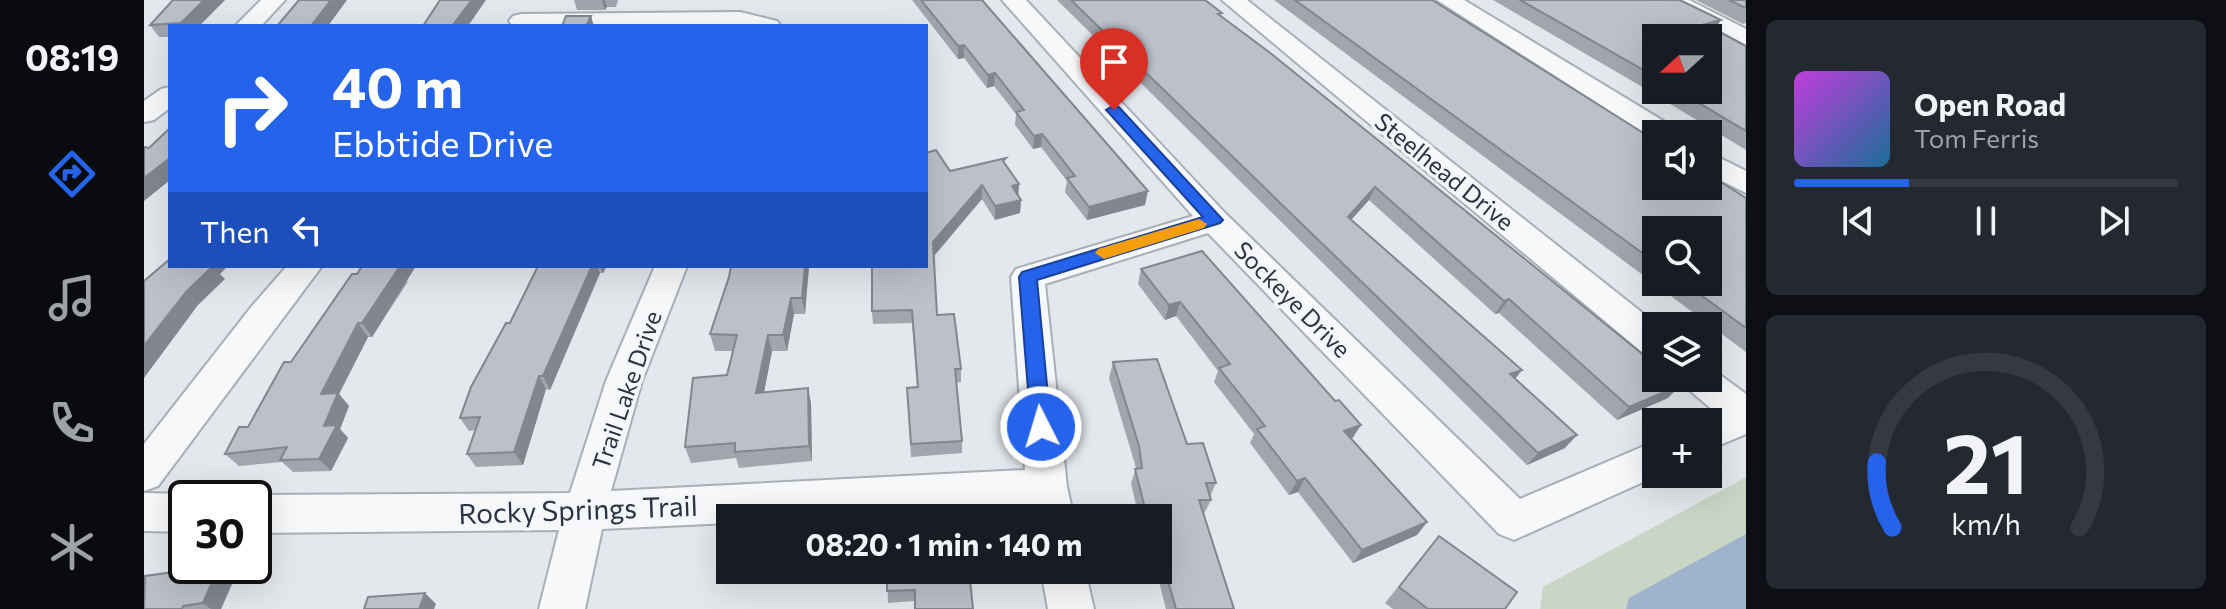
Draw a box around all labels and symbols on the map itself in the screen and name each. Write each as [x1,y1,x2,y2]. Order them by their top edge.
north arrow [1642,24,1722,104]
pin [1080,28,1148,110]
street label: Steelhead Drive [1370,106,1520,236]
street label: Sockeye Drive [1229,235,1357,363]
street label: Trail Lake Drive [585,307,667,473]
position arrow [999,385,1083,469]
speed limit sign: 30 [168,480,272,584]
street label: Rocky Springs Trail [458,488,698,530]

